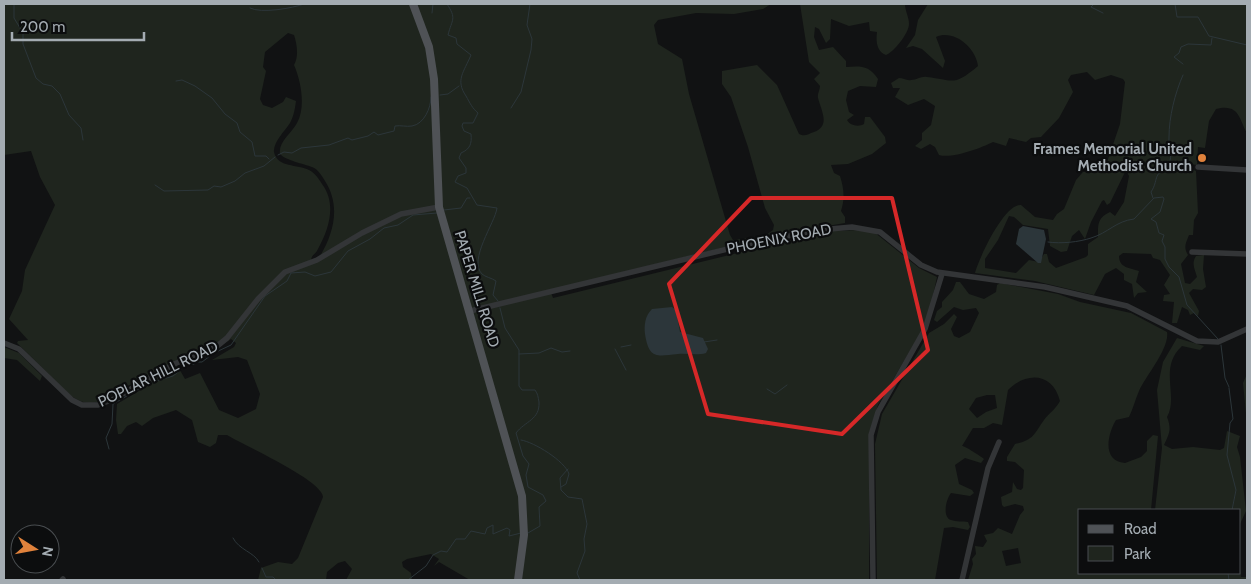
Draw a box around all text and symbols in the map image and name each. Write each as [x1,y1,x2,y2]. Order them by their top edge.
scale bar [12,10,145,42]
text: 200 m [20,18,65,36]
place label: Frames Memorial United Methodist Church [1033,140,1192,175]
marker: Frames Memorial United Methodist Church [1196,152,1208,164]
street label: PHOENIX ROAD [725,220,833,258]
street label: PAPER MILL ROAD [451,228,503,350]
street label: POPLAR HILL ROAD [95,337,221,411]
legend [1078,509,1241,574]
text: Road [1124,520,1157,538]
north arrow [10,524,60,574]
text: N [38,545,58,558]
text: Park [1124,545,1151,563]

